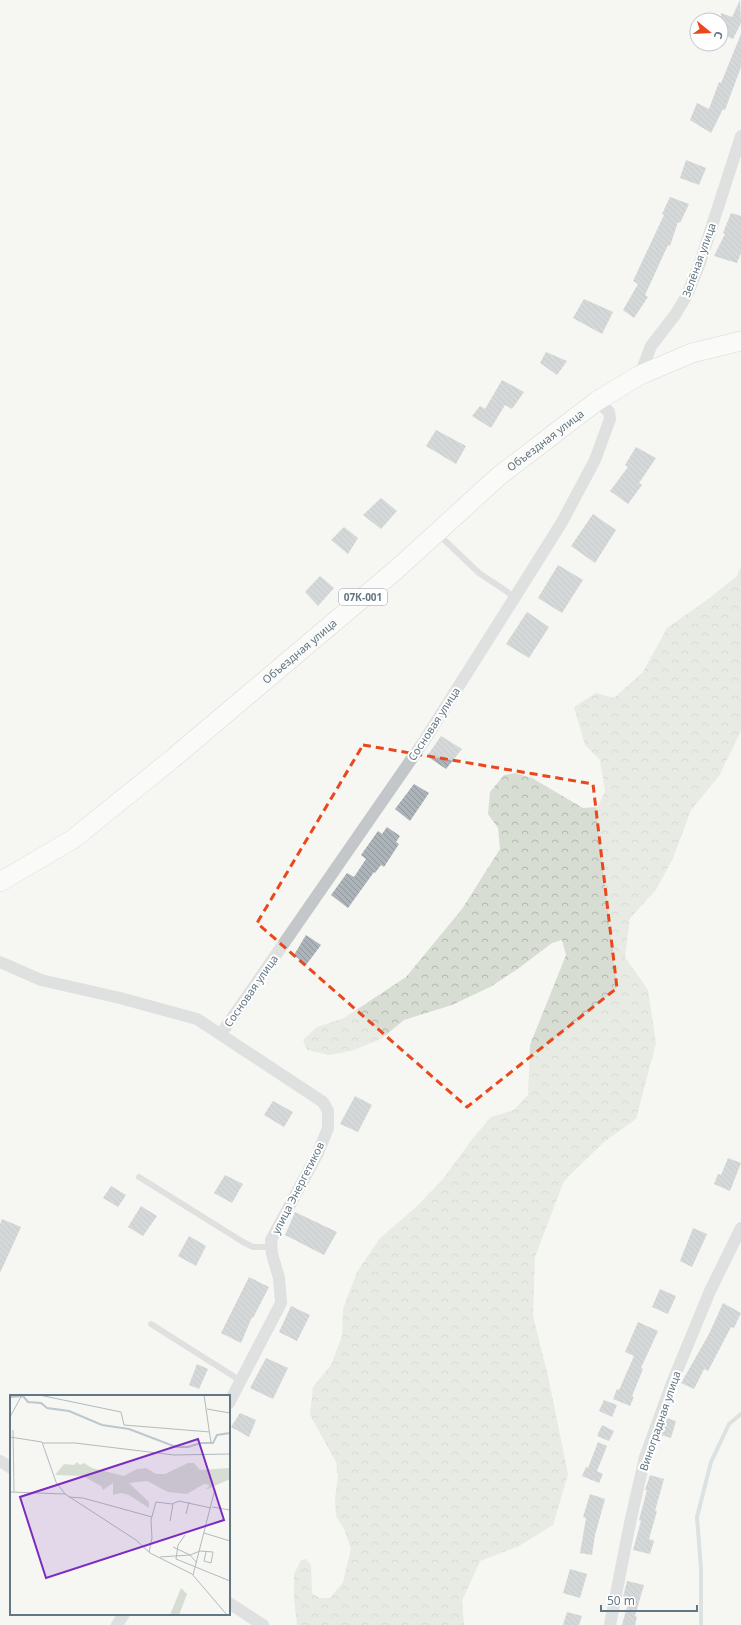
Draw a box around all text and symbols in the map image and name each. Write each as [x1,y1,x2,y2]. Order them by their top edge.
north arrow [689,12,729,52]
text: С [711,30,727,41]
street label: Зелёная улица [678,221,719,299]
street label: Объездная улица [504,406,587,474]
road number: 07К-001 [339,589,387,605]
street label: Объездная улица [259,615,340,687]
street label: Сосновая улица [404,684,463,763]
street label: Сосновая улица [220,952,281,1030]
street label: улица Энергетиков [268,1139,327,1236]
street label: Виноградная улица [635,1369,684,1473]
inset map [10,1395,230,1615]
scale bar [601,1587,697,1613]
text: 50 m [607,1592,635,1609]

